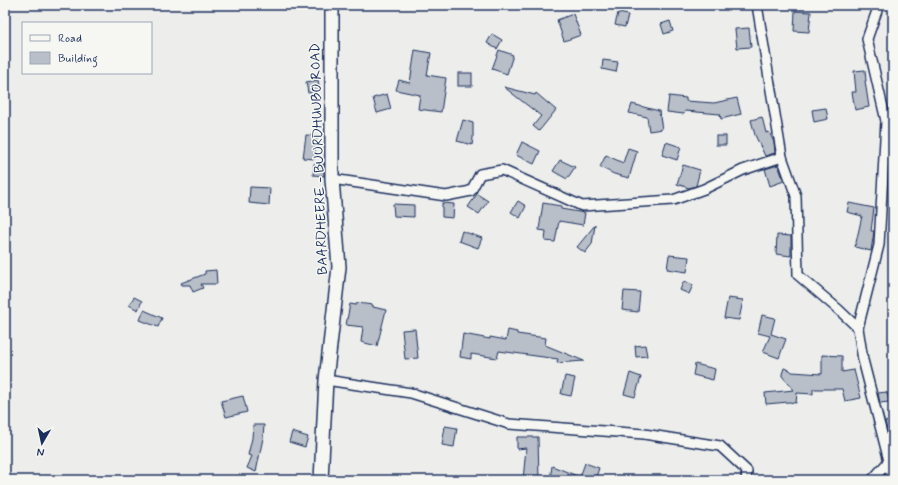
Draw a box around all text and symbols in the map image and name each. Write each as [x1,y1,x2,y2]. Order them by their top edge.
legend [22,22,152,74]
text: Road [58,31,82,47]
street label: BAARDHEERE - BUURDHUUBO ROAD [306,43,332,275]
text: Building [58,51,98,68]
north arrow [22,423,62,463]
text: N [36,444,45,459]

